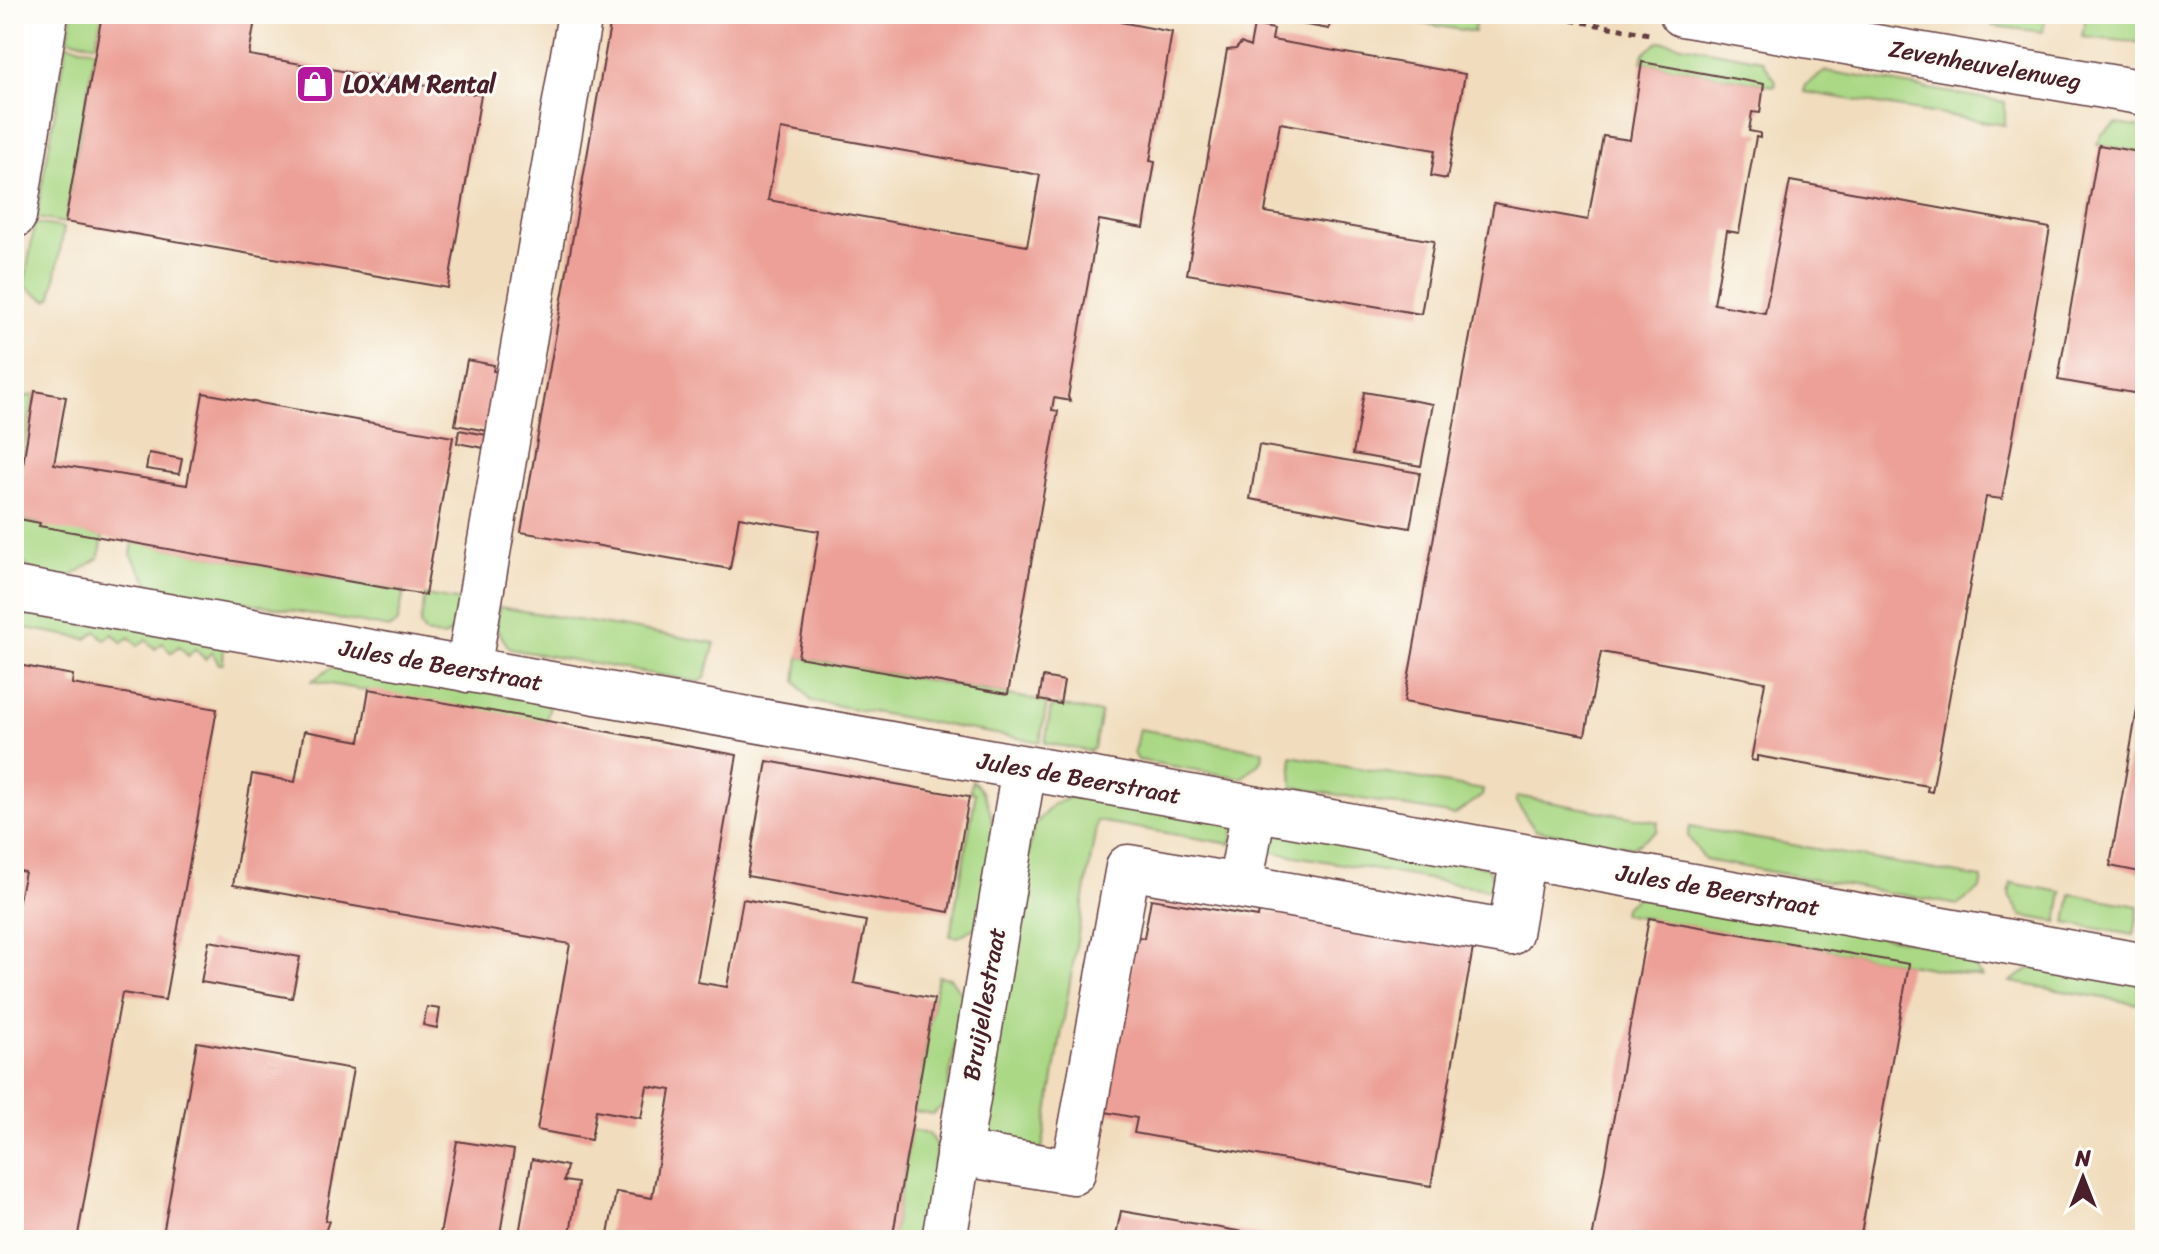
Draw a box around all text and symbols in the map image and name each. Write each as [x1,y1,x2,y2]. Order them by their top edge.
street label: Zevenheuvelenweg [1885,27,2085,103]
shop icon: LOXAM Rental [294,63,336,105]
place label: LOXAM Rental [343,63,497,105]
street label: Jules de Beerstraat [335,626,546,704]
street label: Jules de Beerstraat [973,739,1184,817]
street label: Jules de Beerstraat [1612,851,1823,929]
street label: Bruijellestraat [950,924,1018,1084]
north arrow [2043,1138,2123,1218]
text: N [2074,1139,2091,1178]

